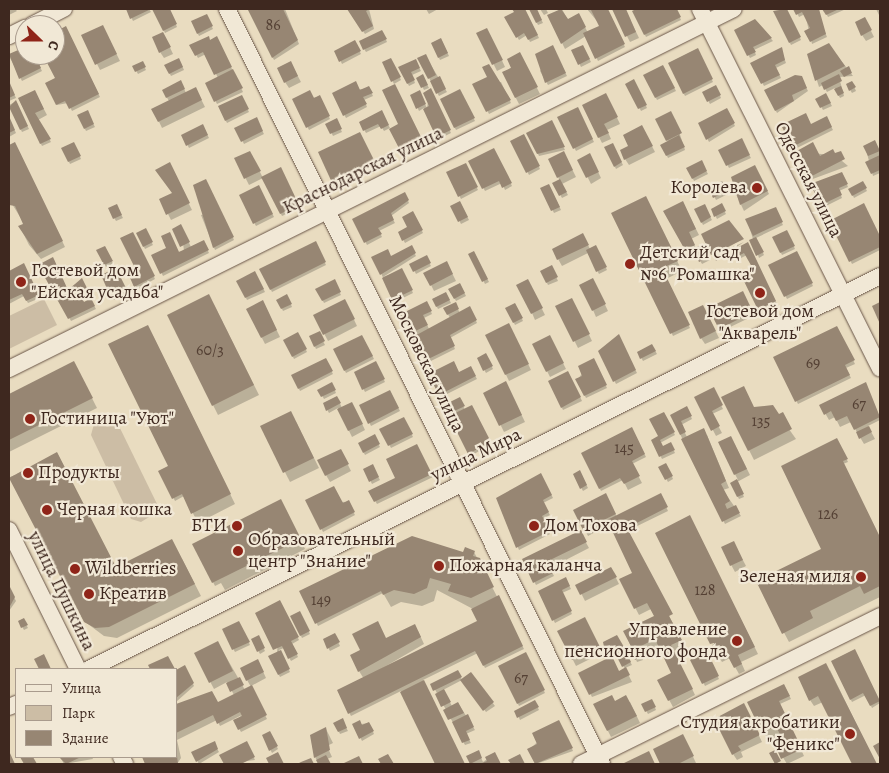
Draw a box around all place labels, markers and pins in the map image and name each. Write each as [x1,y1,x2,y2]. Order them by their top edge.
place label: Королева [670,177,747,199]
marker: Королева [751,182,763,194]
place label: Детский сад №6 "Ромашка" [640,242,755,286]
marker: Детский сад №6 "Ромашка" [624,258,636,270]
place label: Гостевой дом "Ейская усадьба" [31,260,163,304]
marker: Гостевой дом "Ейская усадьба" [15,276,27,288]
marker: Гостевой дом "Акварель" [754,287,766,299]
place label: Гостевой дом "Акварель" [706,301,814,345]
place label: Гостиница "Уют" [40,408,175,430]
marker: Гостиница "Уют" [24,413,36,425]
place label: Продукты [38,462,120,484]
marker: Продукты [22,467,34,479]
place label: Черная кошка [57,499,172,521]
marker: Черная кошка [41,504,53,516]
place label: БТИ [191,515,227,537]
place label: Дом Тохова [544,515,637,537]
marker: БТИ [231,520,243,532]
marker: Дом Тохова [528,520,540,532]
place label: Образовательный центр "Знание" [248,529,395,573]
marker: Образовательный центр "Знание" [232,545,244,557]
place label: Пожарная каланча [449,555,602,577]
place label: Wildberries [85,558,176,580]
marker: Пожарная каланча [433,560,445,572]
marker: Wildberries [69,563,81,575]
place label: Зеленая миля [739,566,851,588]
marker: Зеленая миля [855,571,867,583]
place label: Креатив [99,583,167,605]
marker: Креатив [83,588,95,600]
place label: Управление пенсионного фонда [564,619,727,663]
marker: Управление пенсионного фонда [731,635,743,647]
place label: Студия акробатики "Феникс" [680,712,840,756]
marker: Студия акробатики "Феникс" [844,728,856,740]

